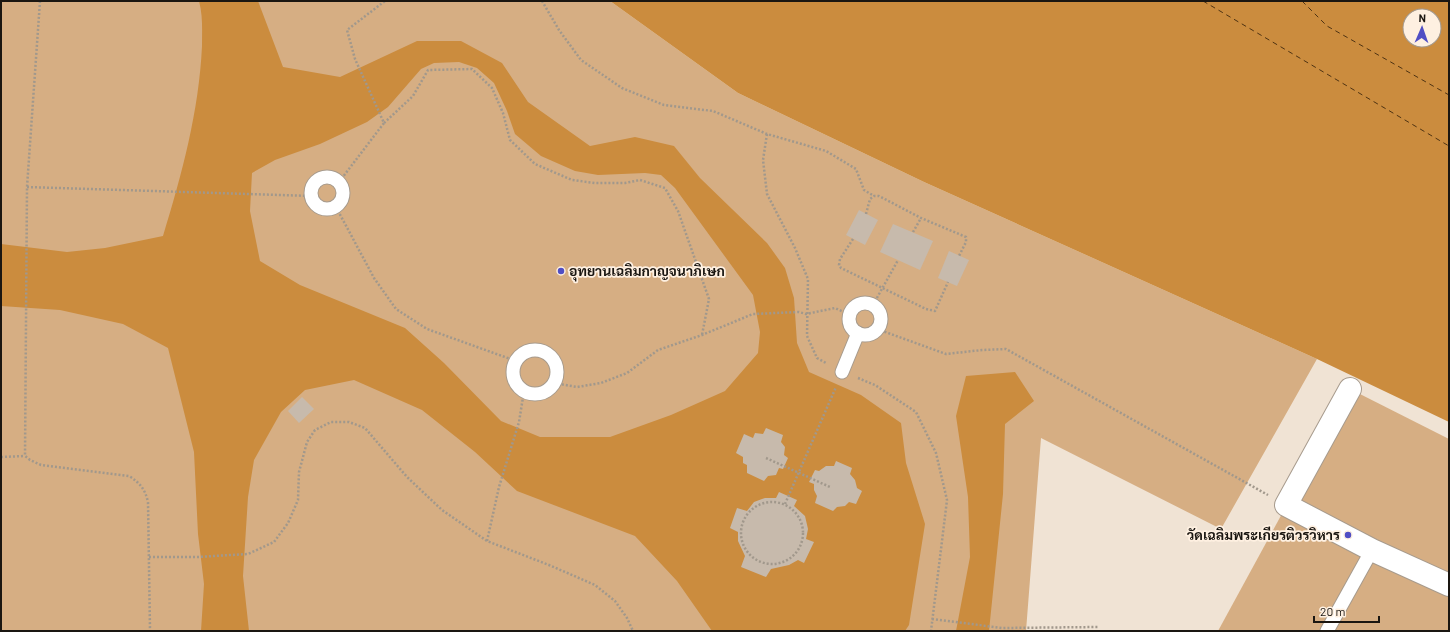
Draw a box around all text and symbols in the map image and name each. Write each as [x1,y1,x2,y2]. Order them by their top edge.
north arrow [1402,8,1442,48]
text: N [1418,11,1426,24]
place label: อุทยานเฉลิมกาญจนาภิเษก [569,262,725,282]
marker: อุทยานเฉลิมกาญจนาภิเษก [556,266,566,276]
place label: วัดเฉลิมพระเกียรติวรวิหาร [1187,526,1340,543]
marker: วัดเฉลิมพระเกียรติวรวิหาร [1343,530,1353,540]
scale bar [1314,598,1379,624]
text: 20 m [1320,604,1346,618]

